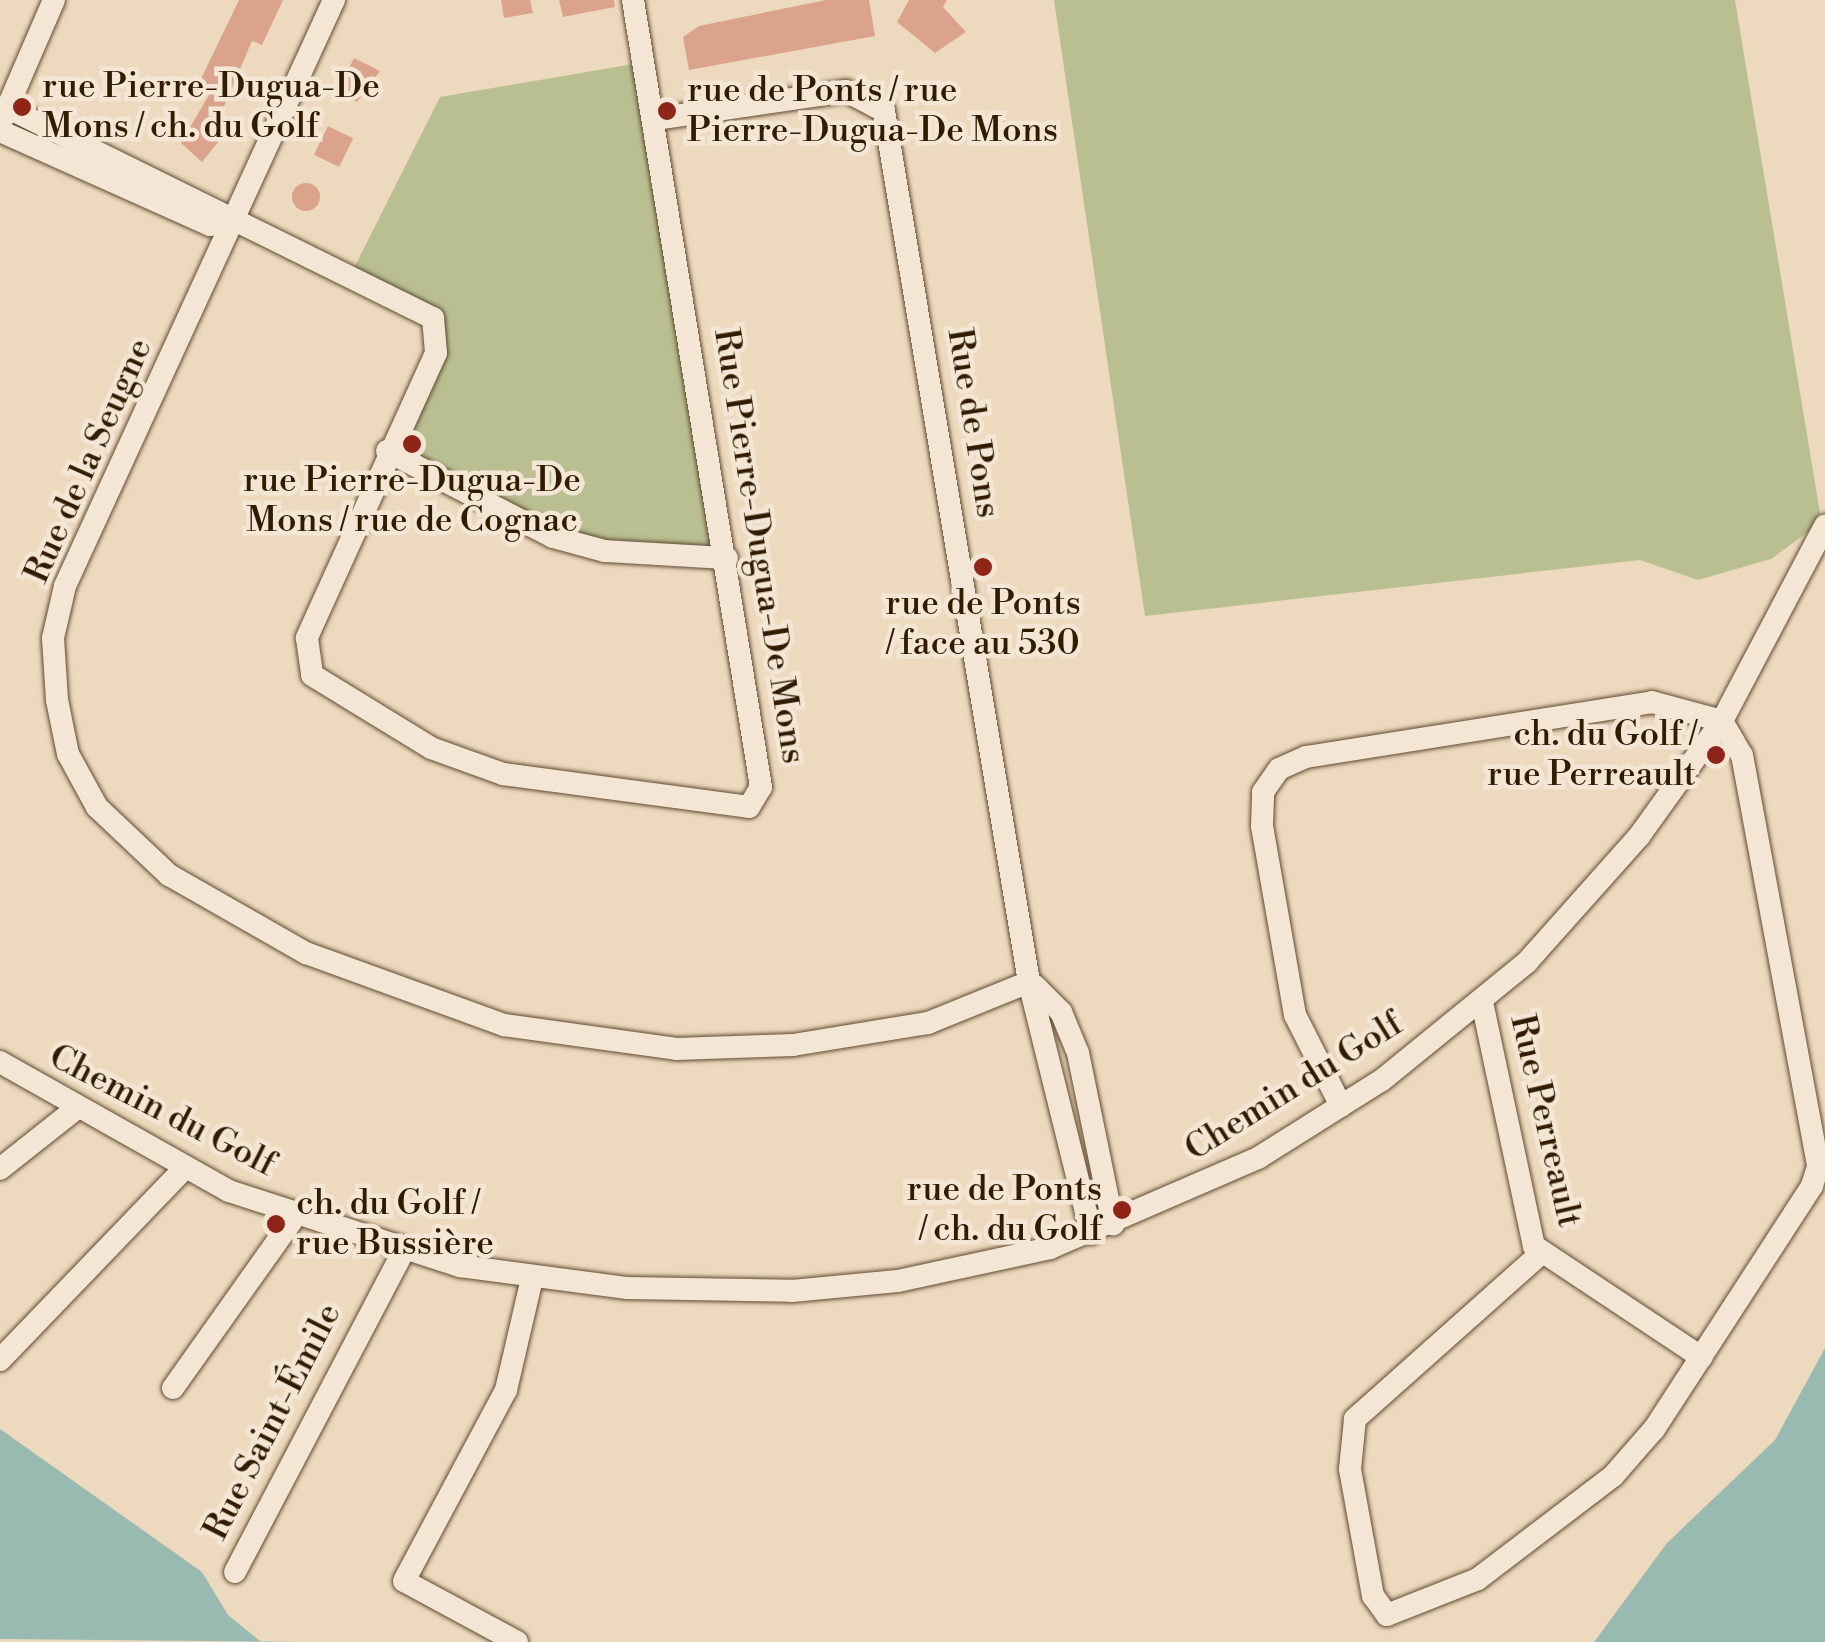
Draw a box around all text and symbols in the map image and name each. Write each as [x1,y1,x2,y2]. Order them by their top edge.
place label: rue Pierre-Dugua-De Mons / ch. du Golf [42,66,380,148]
place label: rue de Ponts / rue Pierre-Dugua-De Mons [687,70,1058,152]
marker: rue Pierre-Dugua-De Mons / ch. du Golf [11,96,33,118]
marker: rue de Ponts / rue Pierre-Dugua-De Mons [656,100,678,122]
street label: Rue Pierre-Dugua-De Mons [704,325,814,767]
street label: Rue de Pons [937,325,1009,521]
street label: Rue de la Seugne [16,332,162,590]
marker: rue Pierre-Dugua-De Mons / rue de Cognac [401,433,423,455]
place label: rue Pierre-Dugua-De Mons / rue de Cognac [243,460,581,542]
marker: rue de Ponts / face au 530 [972,556,994,578]
place label: rue de Ponts / face au 530 [885,583,1081,665]
place label: ch. du Golf / rue Perreault [1487,714,1696,796]
marker: ch. du Golf / rue Perreault [1705,744,1727,766]
street label: Chemin du Golf [1178,1003,1410,1171]
street label: Rue Perreault [1500,1010,1590,1232]
street label: Chemin du Golf [42,1036,282,1186]
place label: rue de Ponts / ch. du Golf [906,1169,1102,1251]
place label: ch. du Golf / rue Bussière [296,1183,494,1265]
marker: rue de Ponts / ch. du Golf [1111,1199,1133,1221]
marker: ch. du Golf / rue Bussière [265,1213,287,1235]
street label: Rue Saint-Émile [195,1297,351,1547]

